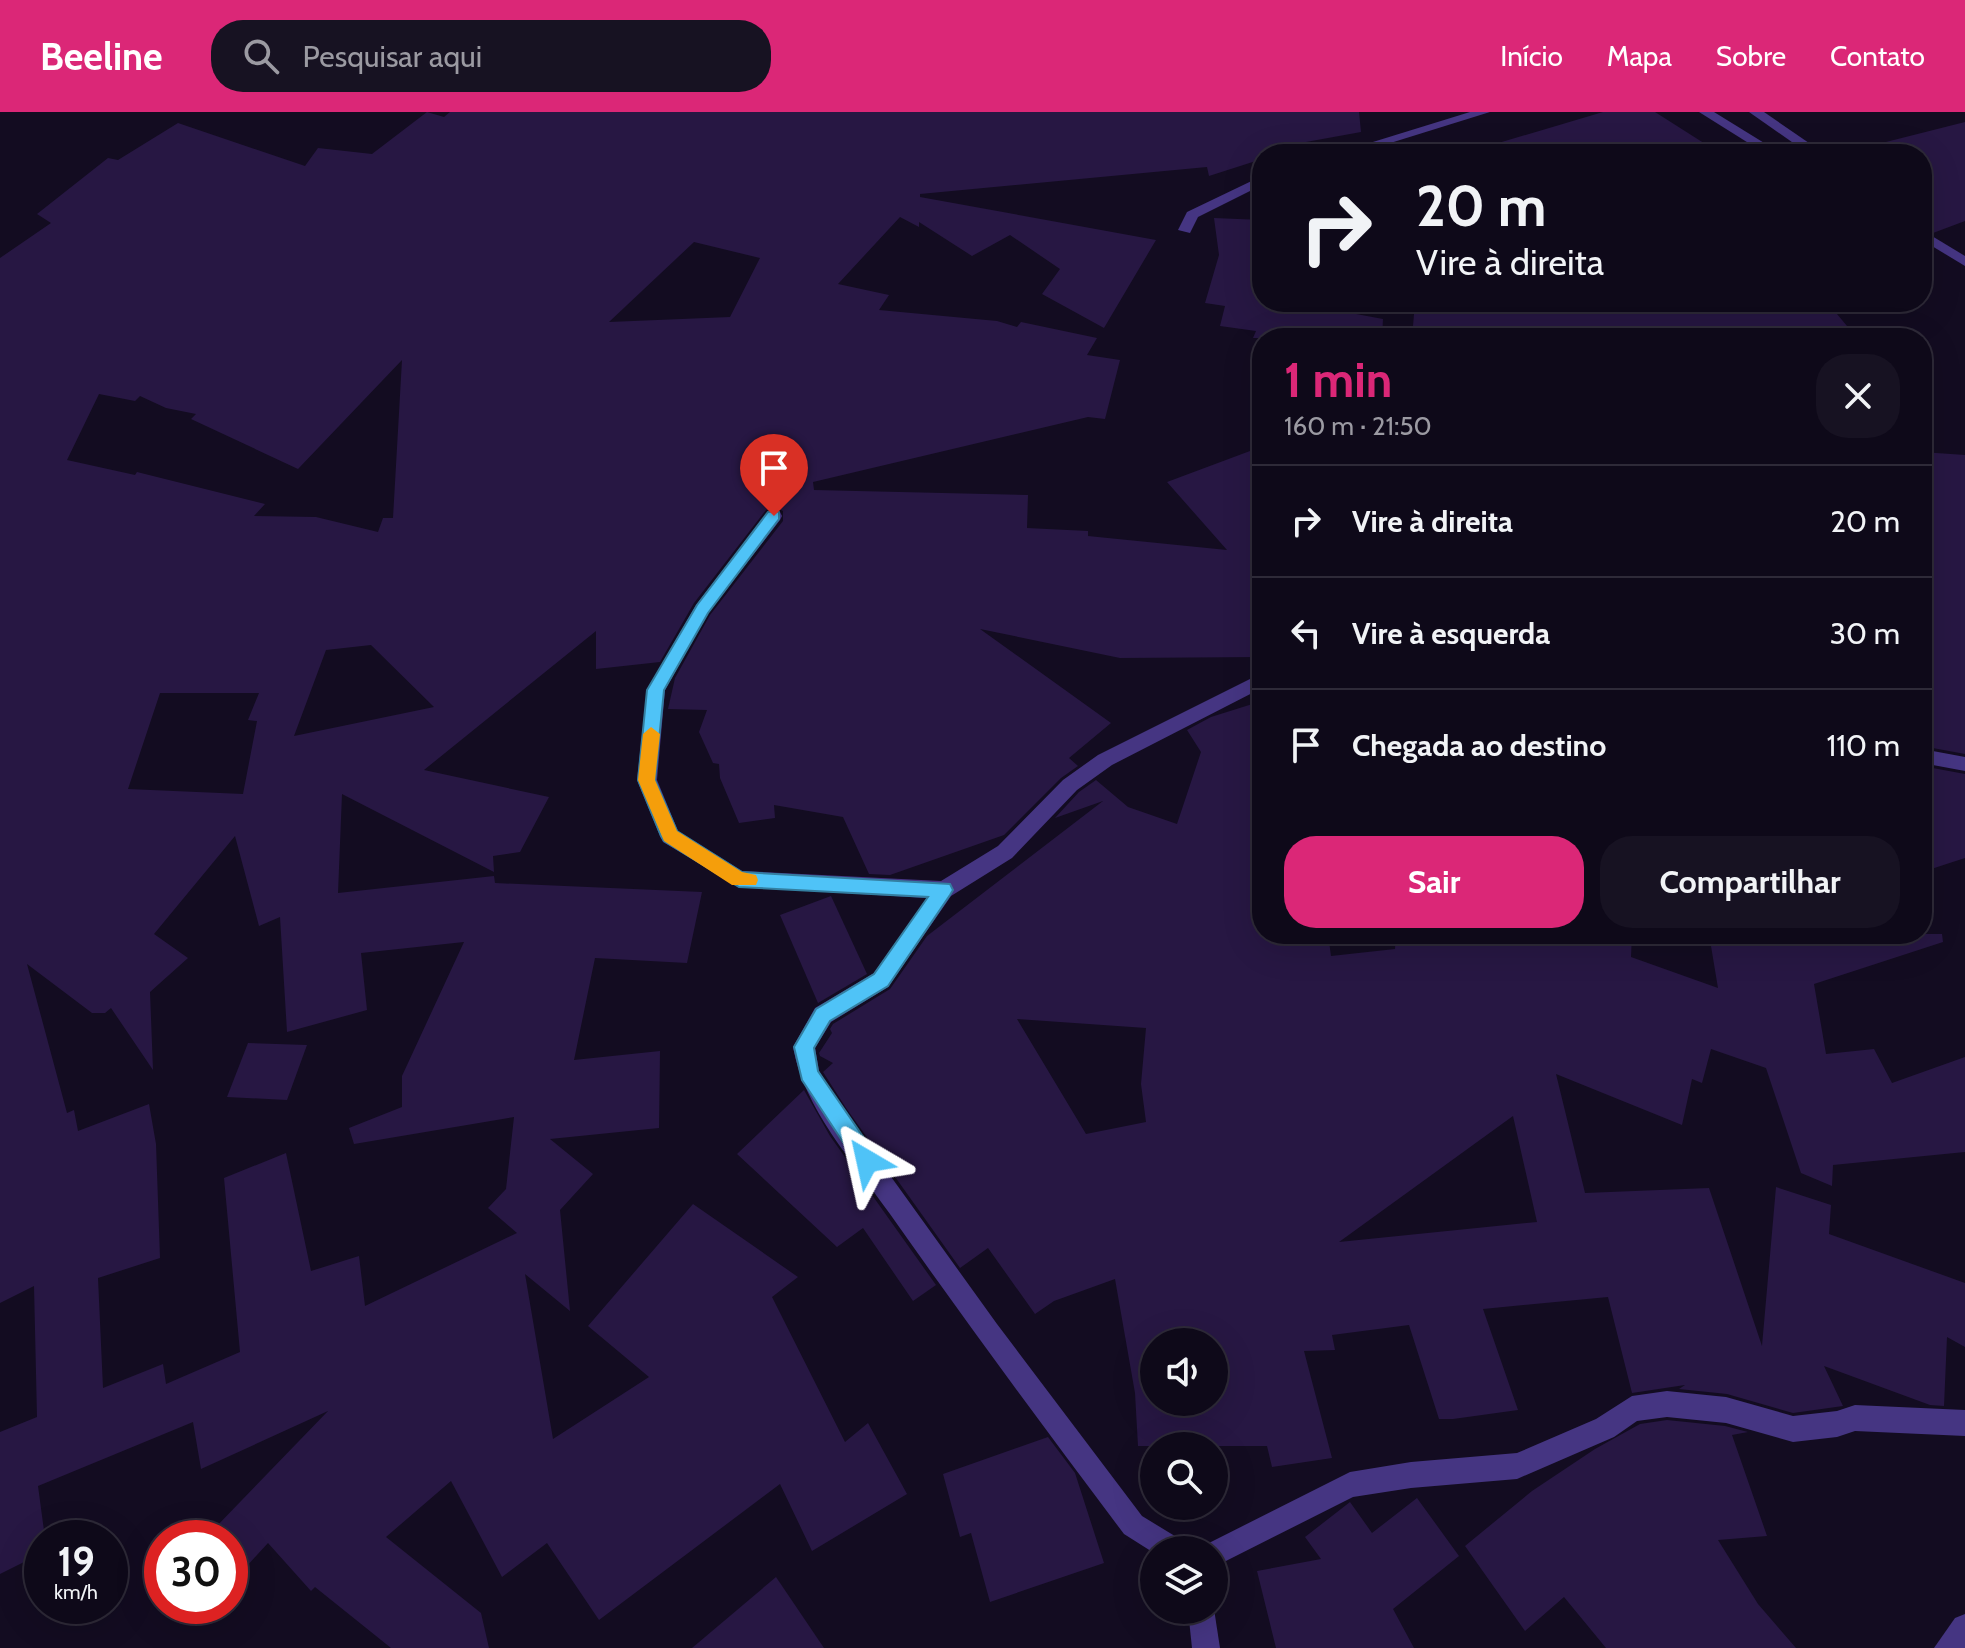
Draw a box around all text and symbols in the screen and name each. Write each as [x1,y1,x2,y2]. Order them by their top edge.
search box [211,20,771,92]
text: Beeline [40,33,163,80]
icon: search [239,34,283,78]
text: Pesquisar aqui [303,38,482,75]
text: Início [1500,39,1563,73]
text: Mapa [1607,39,1672,73]
text: Sobre [1716,39,1786,73]
text: Contato [1830,39,1925,73]
text: 20 m [1416,172,1546,240]
icon: right [1284,176,1388,280]
text: Vire à direita [1416,240,1604,284]
text: 1 min [1284,351,1392,409]
button: close [1816,354,1900,438]
text: 160 m · 21:50 [1284,410,1432,442]
pin [740,434,808,516]
icon: arrive [752,446,796,490]
icon: right [1284,499,1328,543]
text: Vire à direita [1352,503,1513,540]
text: 20 m [1830,503,1900,540]
icon: left [1284,611,1328,655]
text: Vire à esquerda [1352,615,1550,652]
text: 30 m [1830,615,1900,652]
icon: arrive [1284,723,1328,767]
text: Chegada ao destino [1352,727,1606,764]
text: 110 m [1826,727,1900,764]
button: Sair [1284,836,1584,928]
button: Compartilhar [1600,836,1900,928]
position arrow [825,1119,909,1203]
map controls [1140,1328,1228,1624]
button: sound [1140,1328,1228,1416]
button: search [1140,1432,1228,1520]
speed limit sign: 30 [144,1520,248,1624]
button: layers [1140,1536,1228,1624]
text: 19 [57,1537,95,1586]
text: km/h [54,1580,98,1604]

